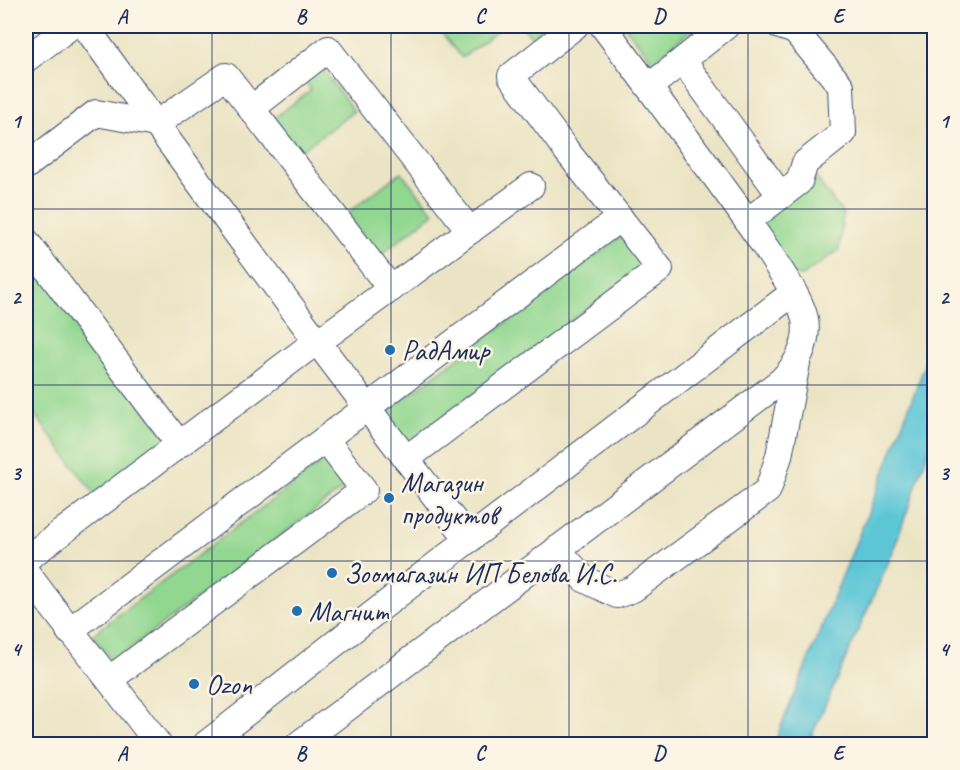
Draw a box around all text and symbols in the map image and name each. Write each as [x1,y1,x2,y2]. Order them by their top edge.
text: A [117,4,129,29]
text: B [296,4,308,29]
text: C [475,4,487,29]
text: D [653,4,667,29]
text: E [833,4,847,29]
text: 1 [12,109,23,134]
text: 1 [940,109,951,134]
text: 2 [12,285,23,310]
text: 2 [940,285,951,310]
place label: РадАмир [402,333,492,368]
marker: РадАмир [383,343,397,357]
text: 3 [12,461,23,486]
text: 3 [940,461,951,486]
place label: Магазин продуктов [401,465,502,532]
marker: Магазин продуктов [382,491,396,505]
place label: Зоомагазин ИП Белова И.С. [344,556,617,591]
marker: Зоомагазин ИП Белова И.С. [325,566,339,580]
place label: Магнит [309,594,390,629]
marker: Магнит [290,604,304,618]
text: 4 [12,637,24,662]
text: 4 [940,637,952,662]
place label: Ozon [206,667,252,702]
marker: Ozon [187,677,201,691]
text: A [117,741,129,766]
text: B [296,741,308,766]
text: C [475,741,487,766]
text: D [653,741,667,766]
text: E [833,741,847,766]

